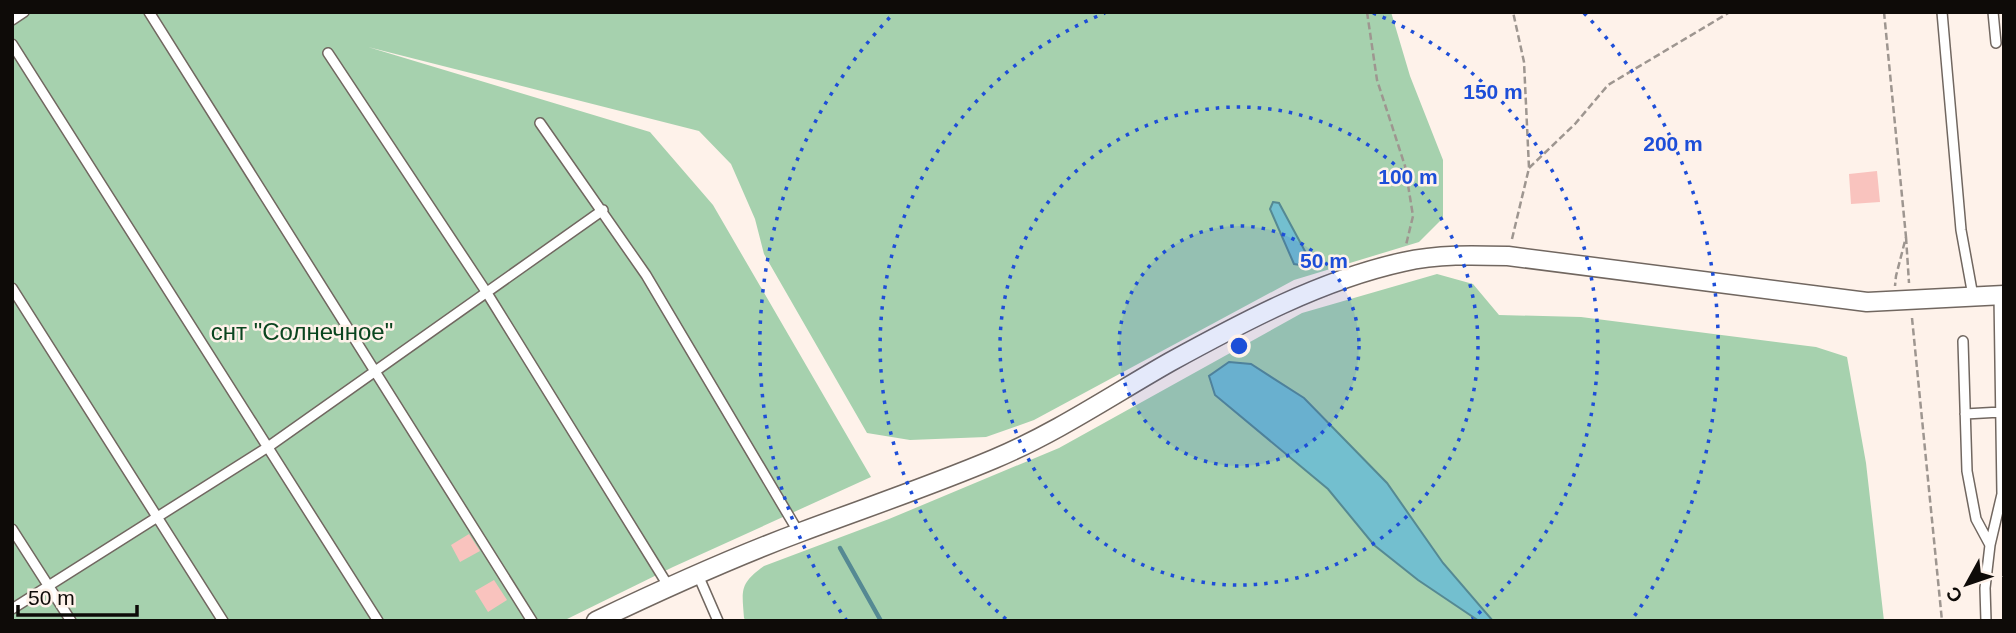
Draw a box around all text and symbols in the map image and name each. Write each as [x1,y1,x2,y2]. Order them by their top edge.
text: 150 m [1463,80,1523,103]
text: 200 m [1643,132,1703,155]
text: 100 m [1378,165,1438,188]
text: 50 m [1300,249,1348,272]
park label: снт "Солнечное" [211,318,393,345]
centre of rings [1227,334,1251,358]
north arrow [1932,549,2002,619]
scale bar [18,574,136,618]
text: С [1942,582,1967,607]
text: 50 m [28,586,75,609]

